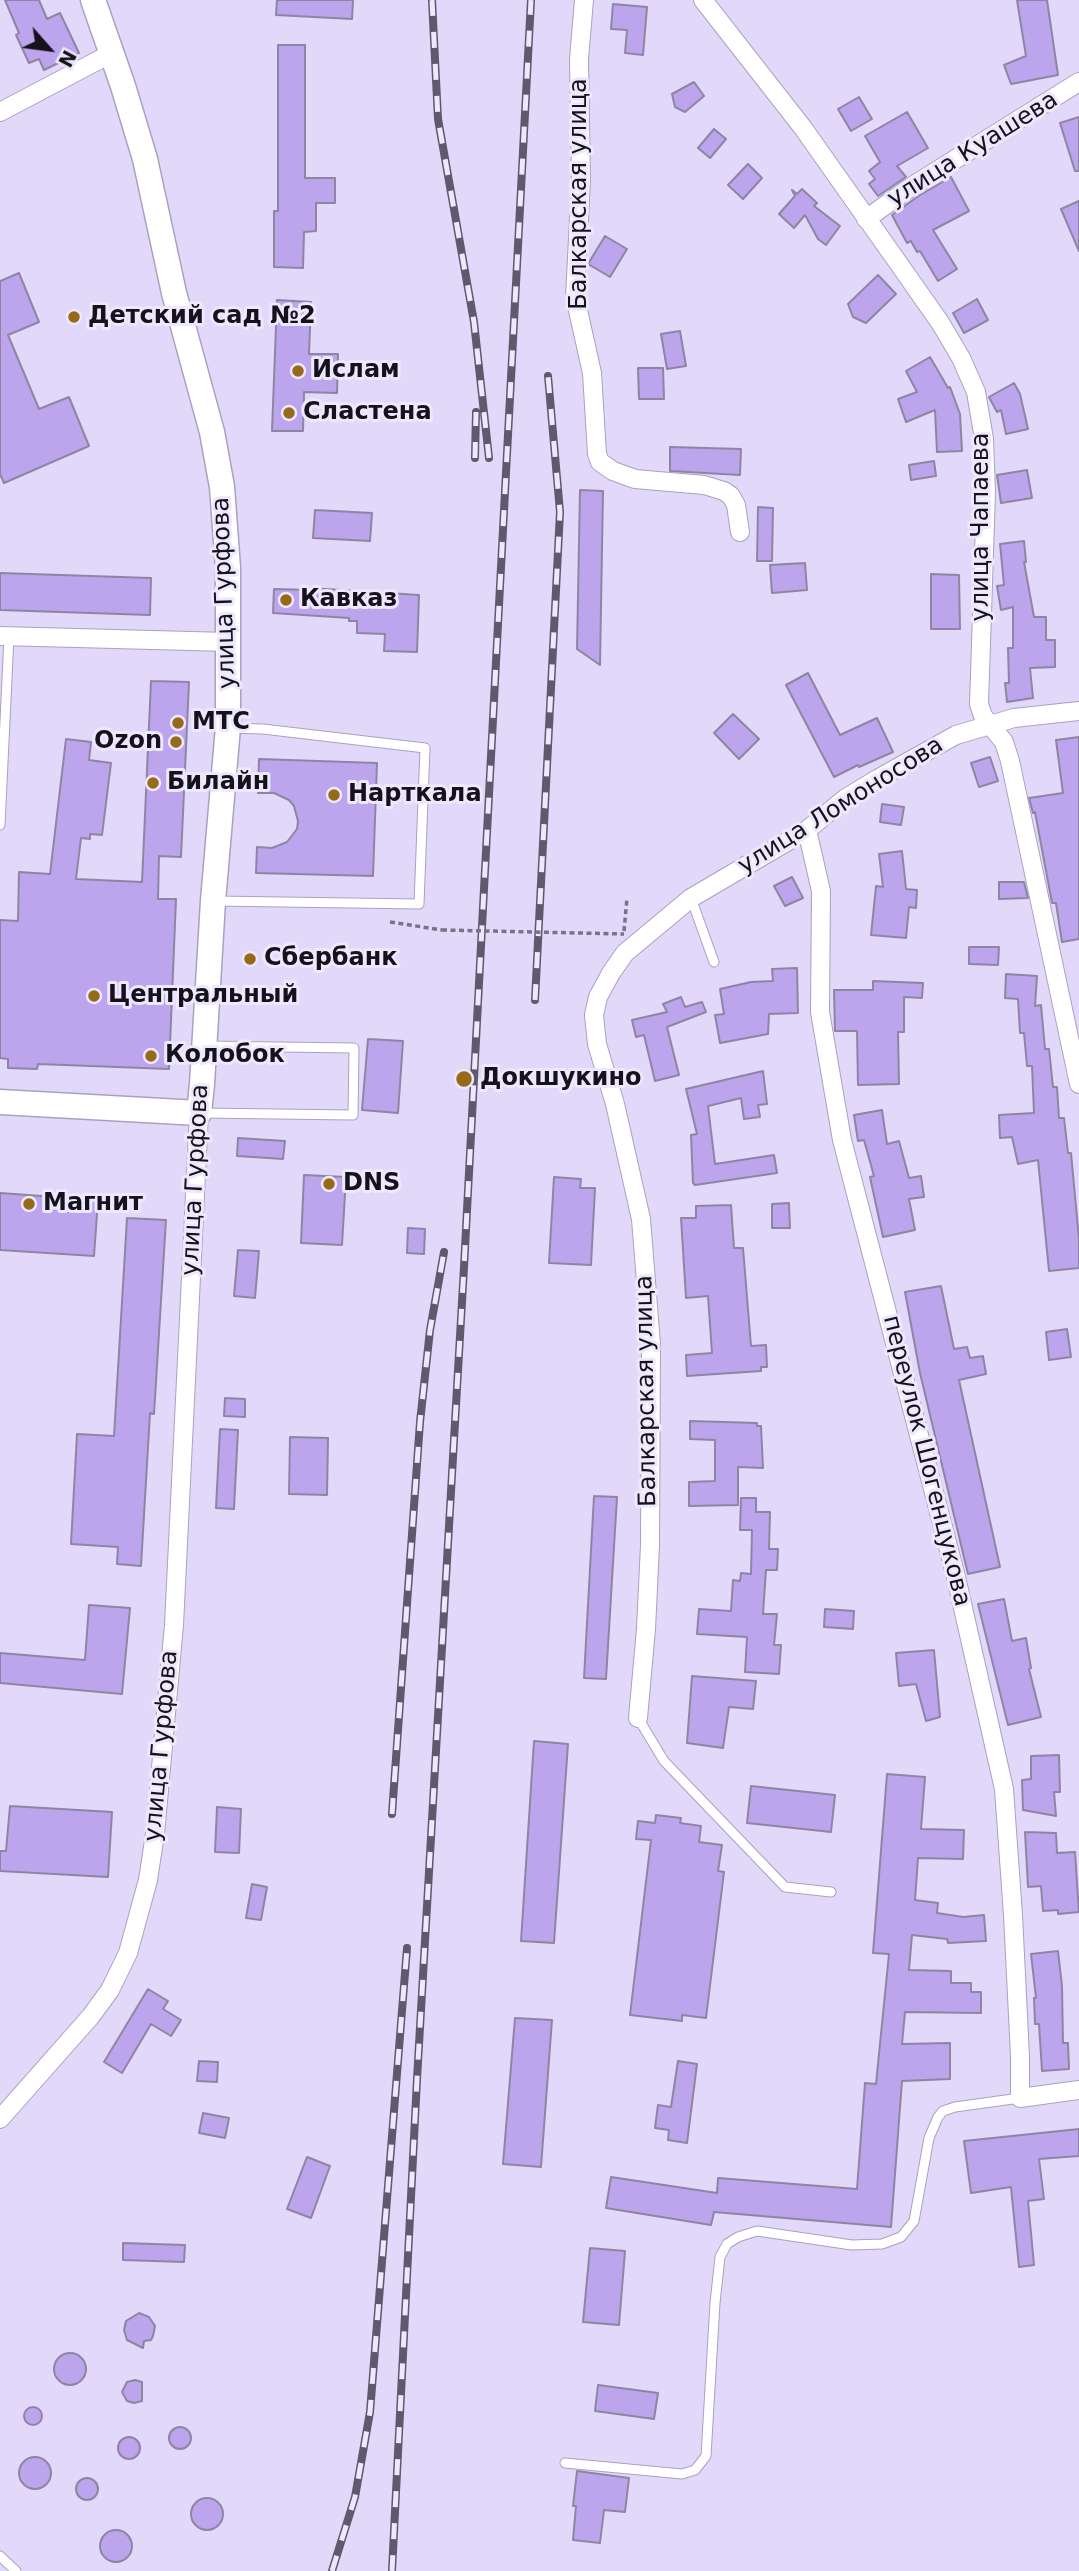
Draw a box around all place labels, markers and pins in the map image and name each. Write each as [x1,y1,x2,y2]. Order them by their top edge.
place label: Детский сад №2 [88,303,316,331]
marker: Детский сад №2 [66,309,82,325]
place label: Ислам [312,357,400,385]
marker: Ислам [290,363,306,379]
place label: Сластена [303,399,432,427]
marker: Сластена [281,405,297,421]
place label: Кавказ [300,586,397,614]
marker: Кавказ [278,592,294,608]
place label: МТС [192,709,250,737]
marker: МТС [170,715,186,731]
place label: Ozon [94,728,162,756]
marker: Ozon [168,734,184,750]
place label: Билайн [167,769,269,797]
marker: Билайн [145,775,161,791]
place label: Нарткала [348,781,482,809]
marker: Нарткала [326,787,342,803]
place label: Сбербанк [264,945,398,973]
marker: Сбербанк [242,951,258,967]
place label: Центральный [108,982,298,1010]
marker: Центральный [86,988,102,1004]
place label: Колобок [165,1042,285,1070]
marker: Колобок [143,1048,159,1064]
place label: Докшукино [480,1065,641,1093]
marker: Докшукино [454,1069,474,1089]
place label: DNS [343,1170,400,1198]
marker: DNS [321,1176,337,1192]
place label: Магнит [43,1190,143,1218]
marker: Магнит [21,1196,37,1212]

